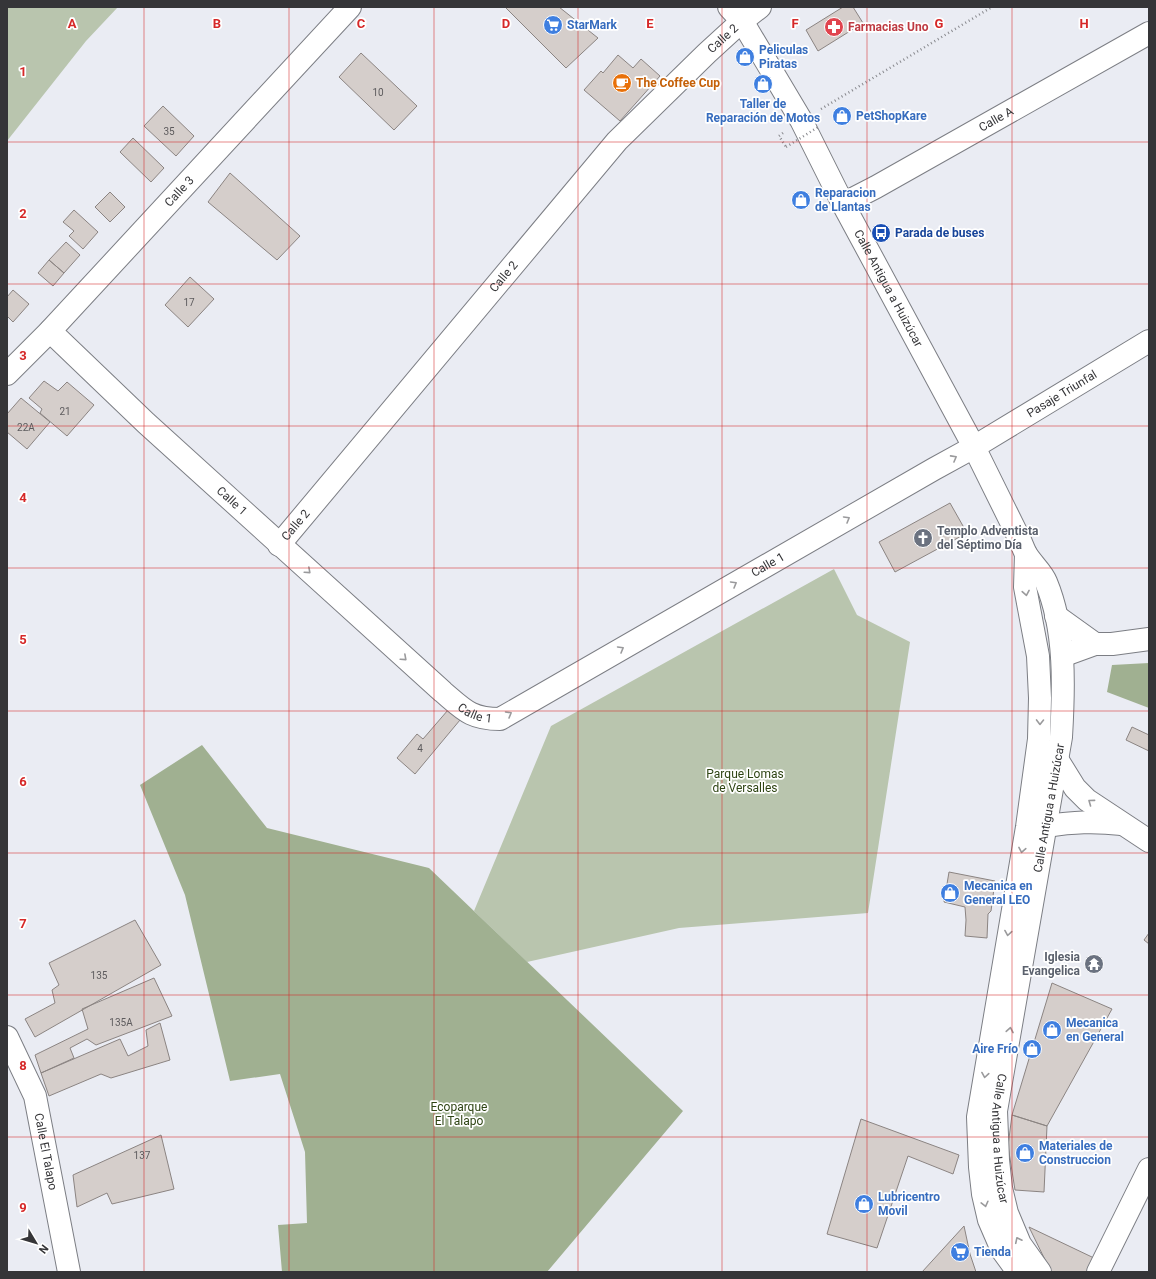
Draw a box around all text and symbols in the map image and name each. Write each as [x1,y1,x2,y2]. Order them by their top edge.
supermarket icon: StarMark [542,14,564,36]
text: A [68,16,77,31]
text: B [213,16,221,31]
text: C [357,16,366,31]
text: D [502,16,510,31]
text: E [646,16,654,31]
text: F [791,16,799,31]
pharmacy icon: Farmacias Uno [823,16,845,38]
text: G [935,16,944,31]
text: H [1079,16,1089,31]
place label: StarMark [567,18,618,32]
place label: Farmacias Uno [848,20,929,34]
street label: Calle 2 [705,21,741,56]
place label: Peliculas Piratas [759,43,808,71]
shop icon: Peliculas Piratas [734,46,756,68]
text: 1 [19,64,27,79]
cafe icon: The Coffee Cup [611,72,633,94]
shop icon: Taller de Reparación de Motos [752,73,774,95]
place label: The Coffee Cup [636,76,720,90]
house number: 10 [372,87,384,98]
place label: Taller de Reparación de Motos [706,97,820,125]
street label: Calle A [976,104,1016,135]
shop icon: PetShopKare [831,105,853,127]
place label: PetShopKare [856,109,927,123]
house number: 35 [163,126,175,137]
street label: Calle 3 [162,173,197,210]
place label: Reparacion de Llantas [815,186,876,214]
shop icon: Reparacion de Llantas [790,189,812,211]
text: 2 [19,206,27,221]
bus stop icon: Parada de buses [870,222,892,244]
place label: Parada de buses [895,226,984,240]
street label: Calle Antigua a Huizúcar [851,227,926,349]
street label: Calle 2 [487,258,521,295]
house number: 17 [183,297,195,308]
text: 3 [19,348,27,363]
street label: Pasaje Triunfal [1024,367,1099,420]
house number: 21 [59,406,71,417]
house number: 22A [17,422,35,433]
one-way arrow [950,455,957,463]
street label: Calle 1 [214,484,250,518]
text: 4 [19,490,27,505]
street label: Calle 2 [279,506,313,543]
one-way arrow [843,517,850,524]
place label: Templo Adventista del Séptimo Día [937,524,1039,552]
church icon: Templo Adventista del Séptimo Día [912,527,934,549]
street label: Calle 1 [749,550,787,580]
one-way arrow [303,566,311,574]
one-way arrow [730,582,737,589]
one-way arrow [1021,590,1030,596]
text: 5 [19,632,27,647]
one-way arrow [617,647,625,654]
one-way arrow [400,653,407,660]
street label: Calle 1 [455,700,493,726]
one-way arrow [505,711,512,718]
one-way arrow [1036,719,1044,725]
street label: Calle Antigua a Huizúcar [1031,742,1067,874]
house number: 4 [417,743,423,754]
park label: Parque Lomas de Versalles [706,767,784,795]
text: 6 [19,774,27,789]
one-way arrow [1088,800,1095,807]
one-way arrow [1019,847,1027,854]
place label: Mecanica en General LEO [964,879,1033,907]
shop icon: Mecanica en General LEO [939,882,961,904]
text: 7 [19,916,27,931]
one-way arrow [1005,929,1013,936]
place label: Iglesia Evangelica [1022,950,1081,978]
temple icon: Iglesia Evangelica [1083,953,1105,975]
house number: 135 [91,970,108,981]
place label: Mecanica en General [1066,1016,1124,1044]
house number: 135A [109,1017,133,1028]
shop icon: Mecanica en General [1041,1019,1063,1041]
one-way arrow [1006,1027,1014,1033]
shop icon: Aire Frío [1021,1038,1043,1060]
place label: Aire Frío [972,1042,1018,1056]
text: 8 [19,1058,27,1073]
one-way arrow [981,1072,990,1078]
street label: Calle Antigua a Huizúcar [989,1072,1011,1205]
park label: Ecoparque El Talapo [431,1100,487,1128]
street label: Calle El Talapo [31,1112,60,1191]
place label: Materiales de Construccion [1039,1139,1113,1167]
shop icon: Materiales de Construccion [1014,1142,1036,1164]
house number: 137 [134,1150,151,1161]
place label: Lubricentro Movil [878,1190,940,1218]
shop icon: Lubricentro Movil [853,1193,875,1215]
text: 9 [19,1200,27,1215]
one-way arrow [981,1200,989,1207]
north arrow [16,1223,56,1263]
one-way arrow [1015,1237,1023,1244]
supermarket icon: Tienda [949,1241,971,1263]
text: N [36,1242,51,1256]
place label: Tienda [974,1245,1012,1259]

